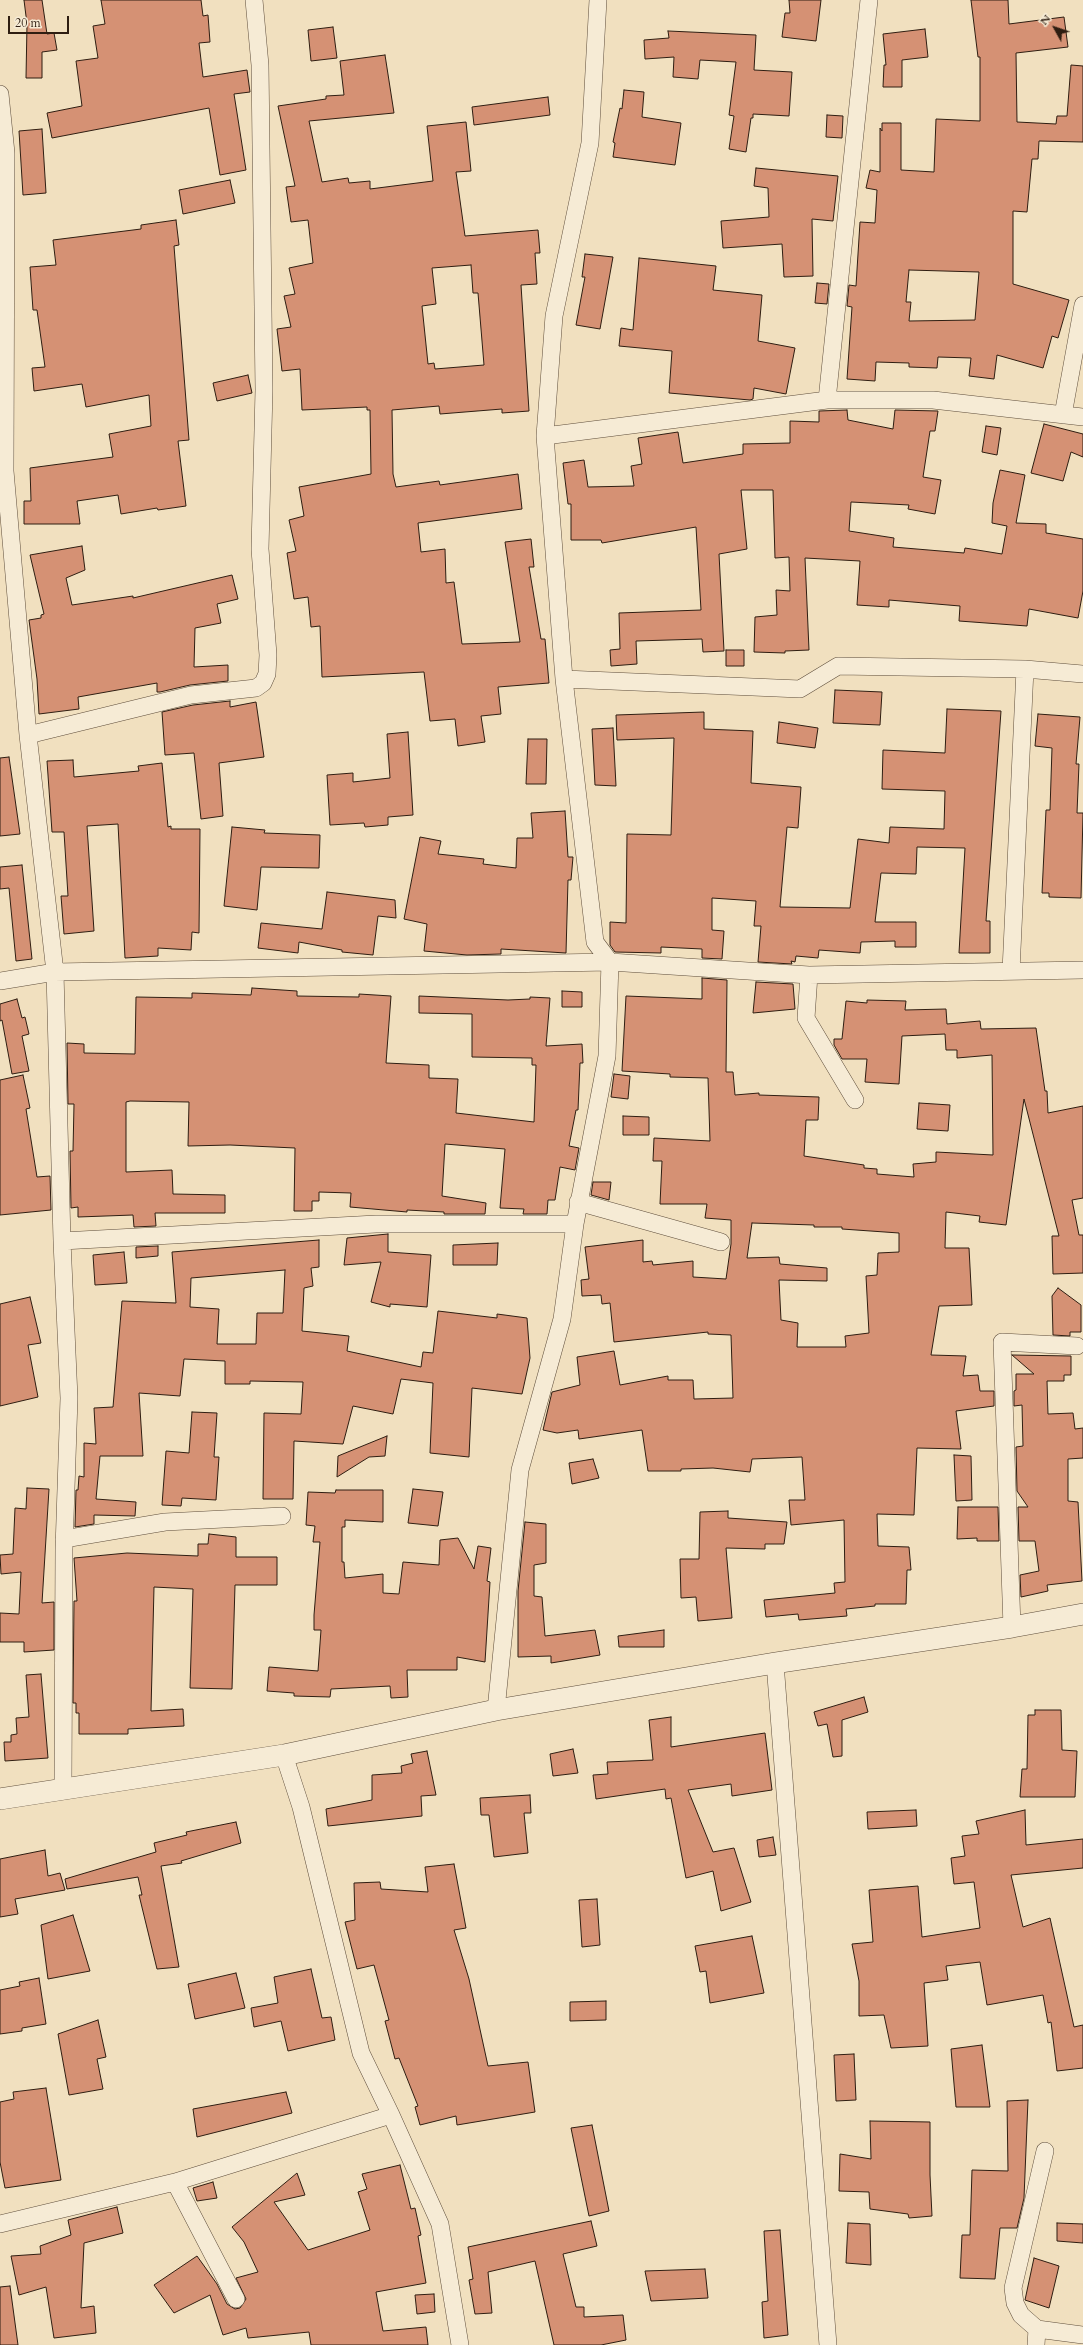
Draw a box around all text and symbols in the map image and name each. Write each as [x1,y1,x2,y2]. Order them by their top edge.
scale bar [10,8,71,34]
north arrow [1035,8,1075,48]
text: N [1037,11,1054,28]
text: 20 m [15,15,41,31]

